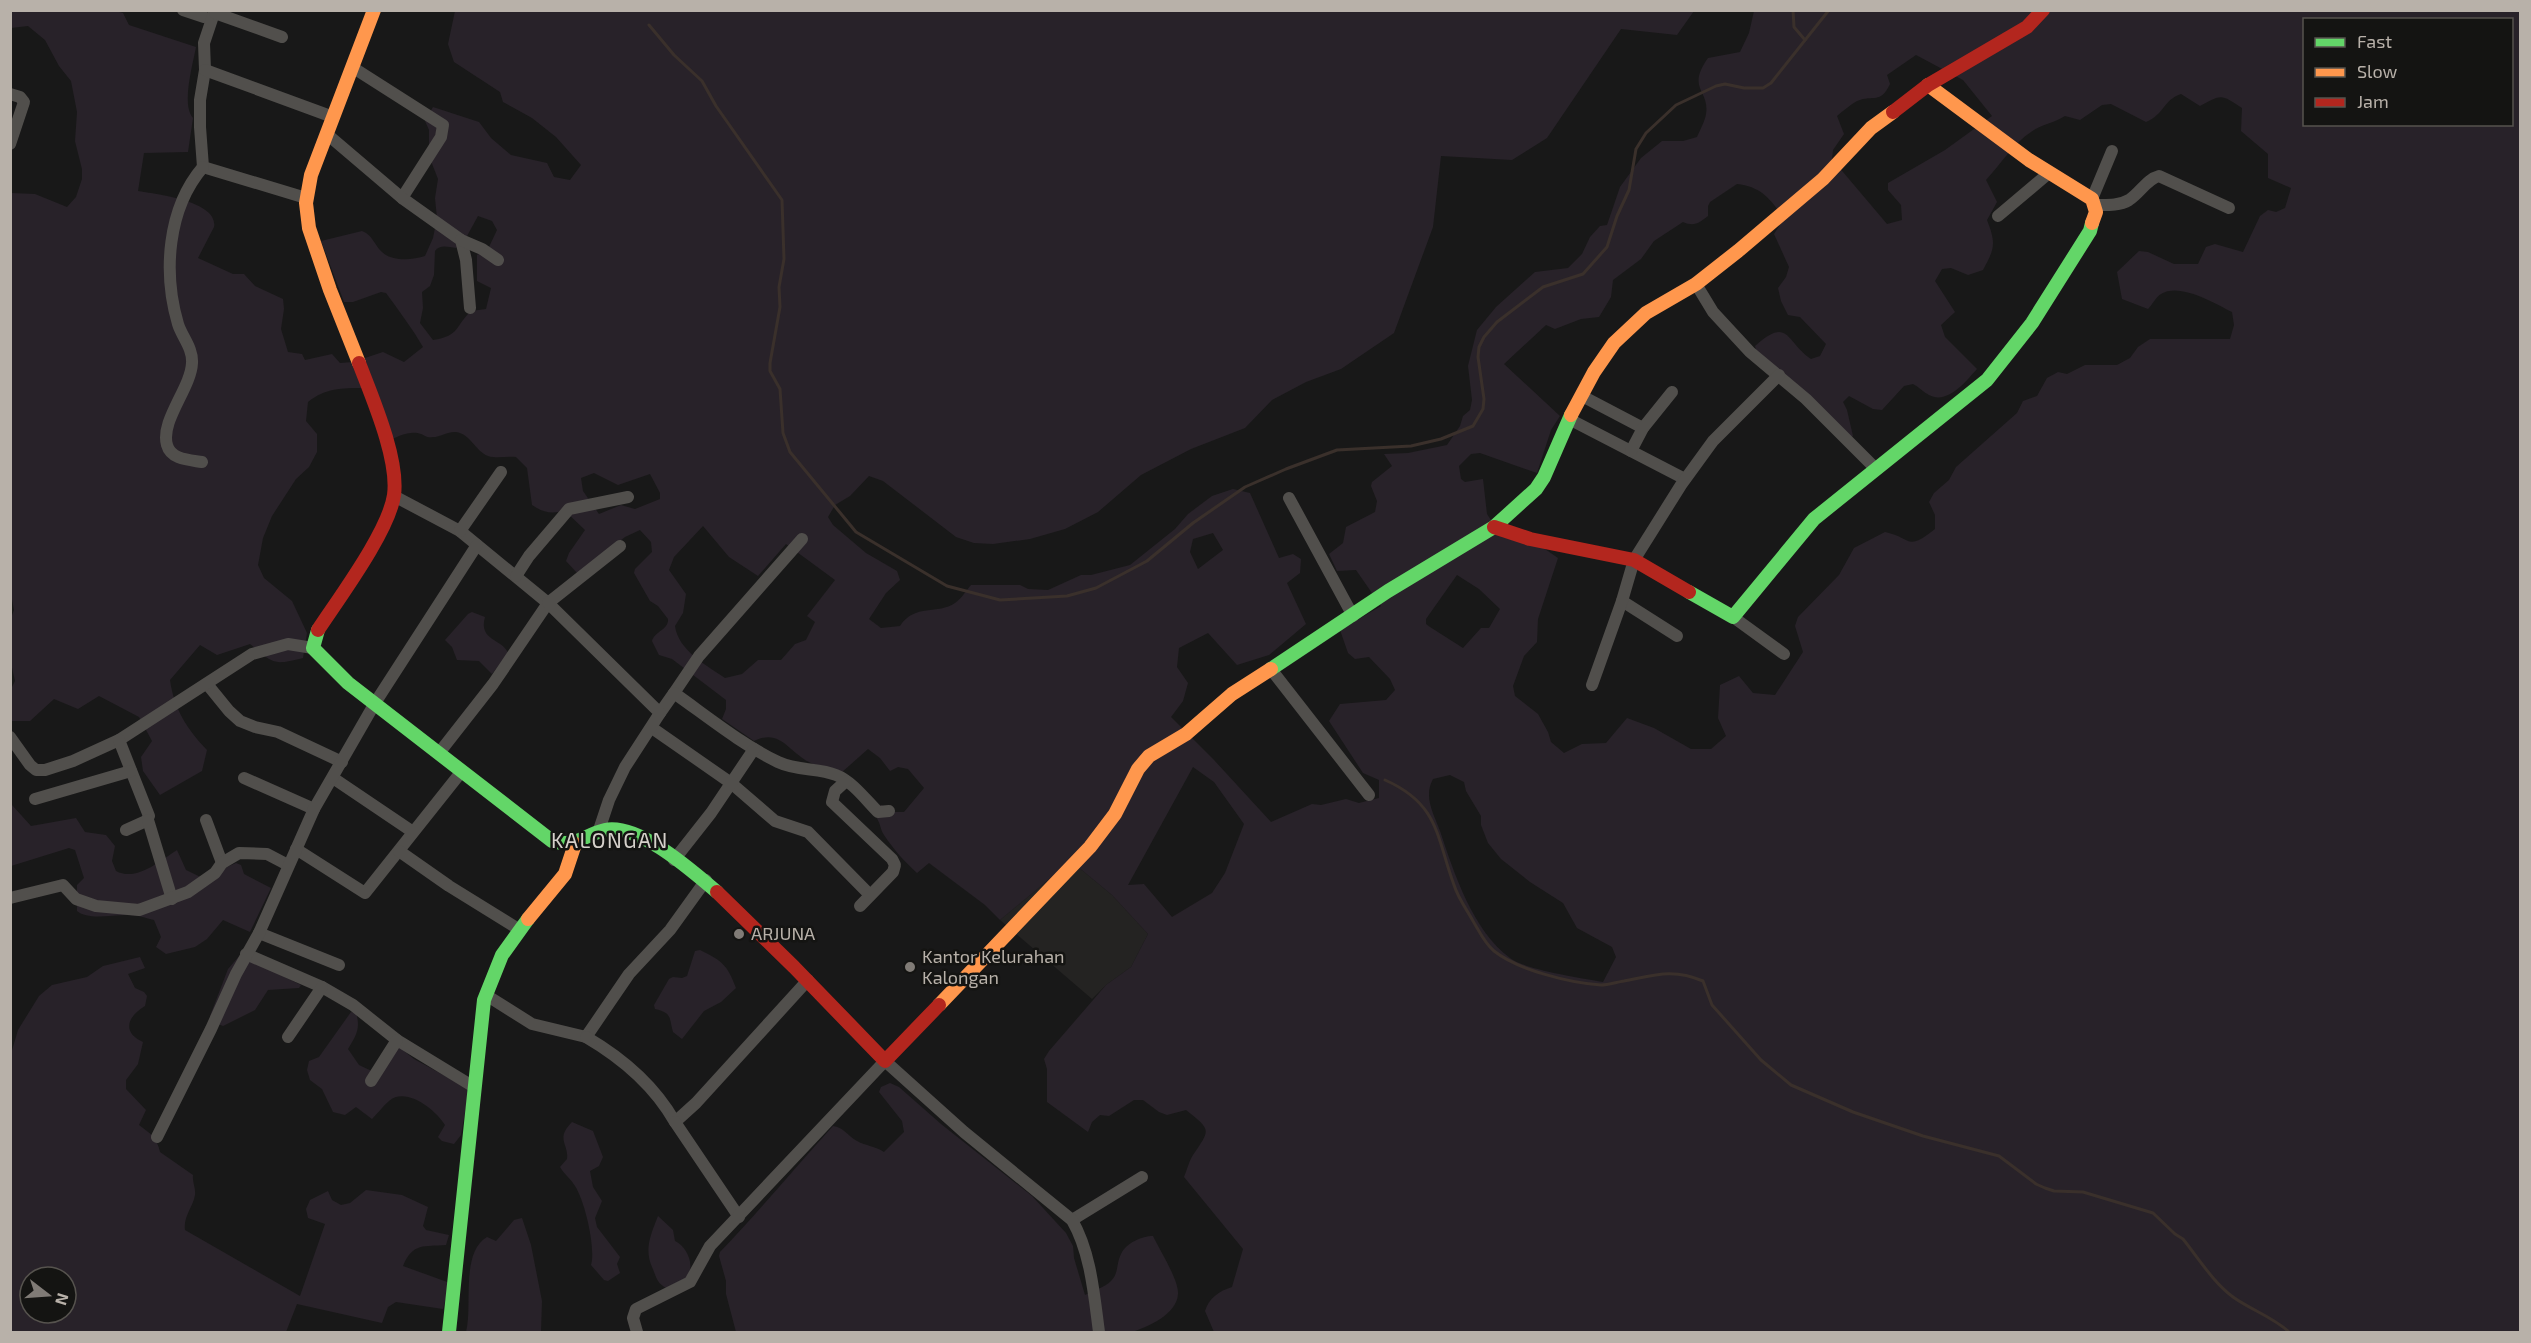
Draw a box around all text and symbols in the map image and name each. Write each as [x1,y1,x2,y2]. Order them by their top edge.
legend [2303,18,2513,126]
text: Fast [2357,30,2392,52]
text: Slow [2357,60,2398,82]
text: Jam [2357,90,2389,112]
district label: KALONGAN [551,827,669,852]
place label: ARJUNA [751,922,816,944]
marker: ARJUNA [732,927,746,941]
place label: Kantor Kelurahan Kalongan [922,945,1065,988]
marker: Kantor Kelurahan Kalongan [903,960,917,974]
north arrow [18,1265,78,1325]
text: N [52,1291,74,1308]

